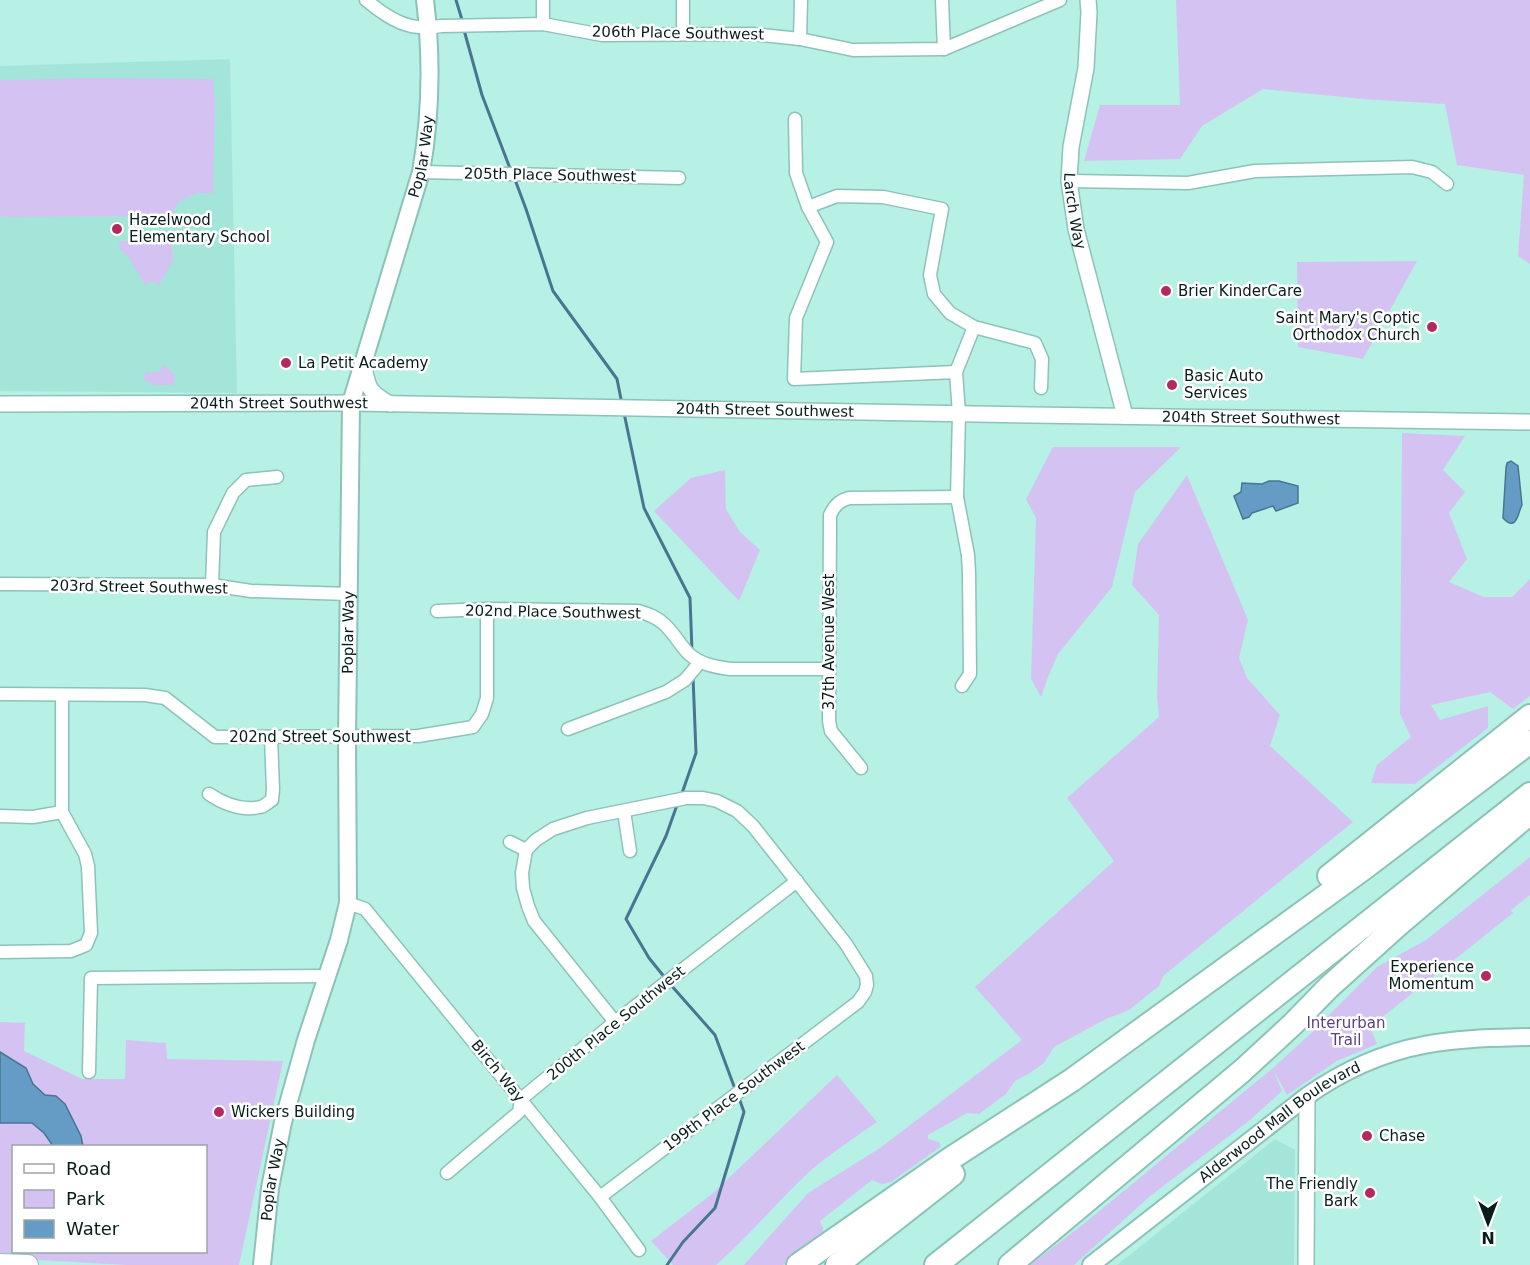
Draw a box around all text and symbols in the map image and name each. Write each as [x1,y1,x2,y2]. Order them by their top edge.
street label: 206th Place Southwest [592,22,764,44]
street label: Poplar Way [405,114,437,200]
street label: 205th Place Southwest [464,164,636,186]
street label: Larch Way [1060,172,1090,252]
place label: Hazelwood Elementary School [129,211,270,246]
marker: Hazelwood Elementary School [110,222,124,236]
place label: Brier KinderCare [1178,282,1302,300]
marker: Brier KinderCare [1159,284,1173,298]
place label: Saint Mary's Coptic Orthodox Church [1276,309,1420,344]
marker: Saint Mary's Coptic Orthodox Church [1425,320,1439,334]
place label: La Petit Academy [298,354,429,372]
marker: La Petit Academy [279,356,293,370]
place label: Basic Auto Services [1184,367,1263,402]
marker: Basic Auto Services [1165,378,1179,392]
street label: 204th Street Southwest [190,394,368,412]
street label: 204th Street Southwest [676,400,854,421]
street label: 204th Street Southwest [1162,408,1340,428]
street label: 37th Avenue West [820,574,838,710]
street label: 203rd Street Southwest [50,576,228,598]
street label: Poplar Way [339,590,358,674]
street label: 202nd Place Southwest [465,601,641,623]
street label: 202nd Street Southwest [229,728,411,746]
place label: Experience Momentum [1389,958,1474,993]
street label: 200th Place Southwest [543,962,689,1084]
marker: Experience Momentum [1479,969,1493,983]
park label: Interurban Trail [1306,1014,1386,1049]
street label: Birch Way [467,1036,529,1106]
street label: 199th Place Southwest [660,1037,808,1155]
street label: Alderwood Mall Boulevard [1195,1058,1363,1186]
place label: Wickers Building [231,1103,355,1121]
marker: Wickers Building [212,1105,226,1119]
place label: Chase [1379,1127,1425,1145]
marker: Chase [1360,1129,1374,1143]
street label: Poplar Way [258,1137,289,1222]
legend [12,1145,207,1253]
text: Road [66,1158,111,1179]
place label: The Friendly Bark [1265,1175,1358,1210]
marker: The Friendly Bark [1363,1186,1377,1200]
text: Park [66,1188,105,1209]
north arrow [1458,1193,1518,1253]
text: Water [66,1218,120,1239]
text: N [1481,1228,1495,1247]

